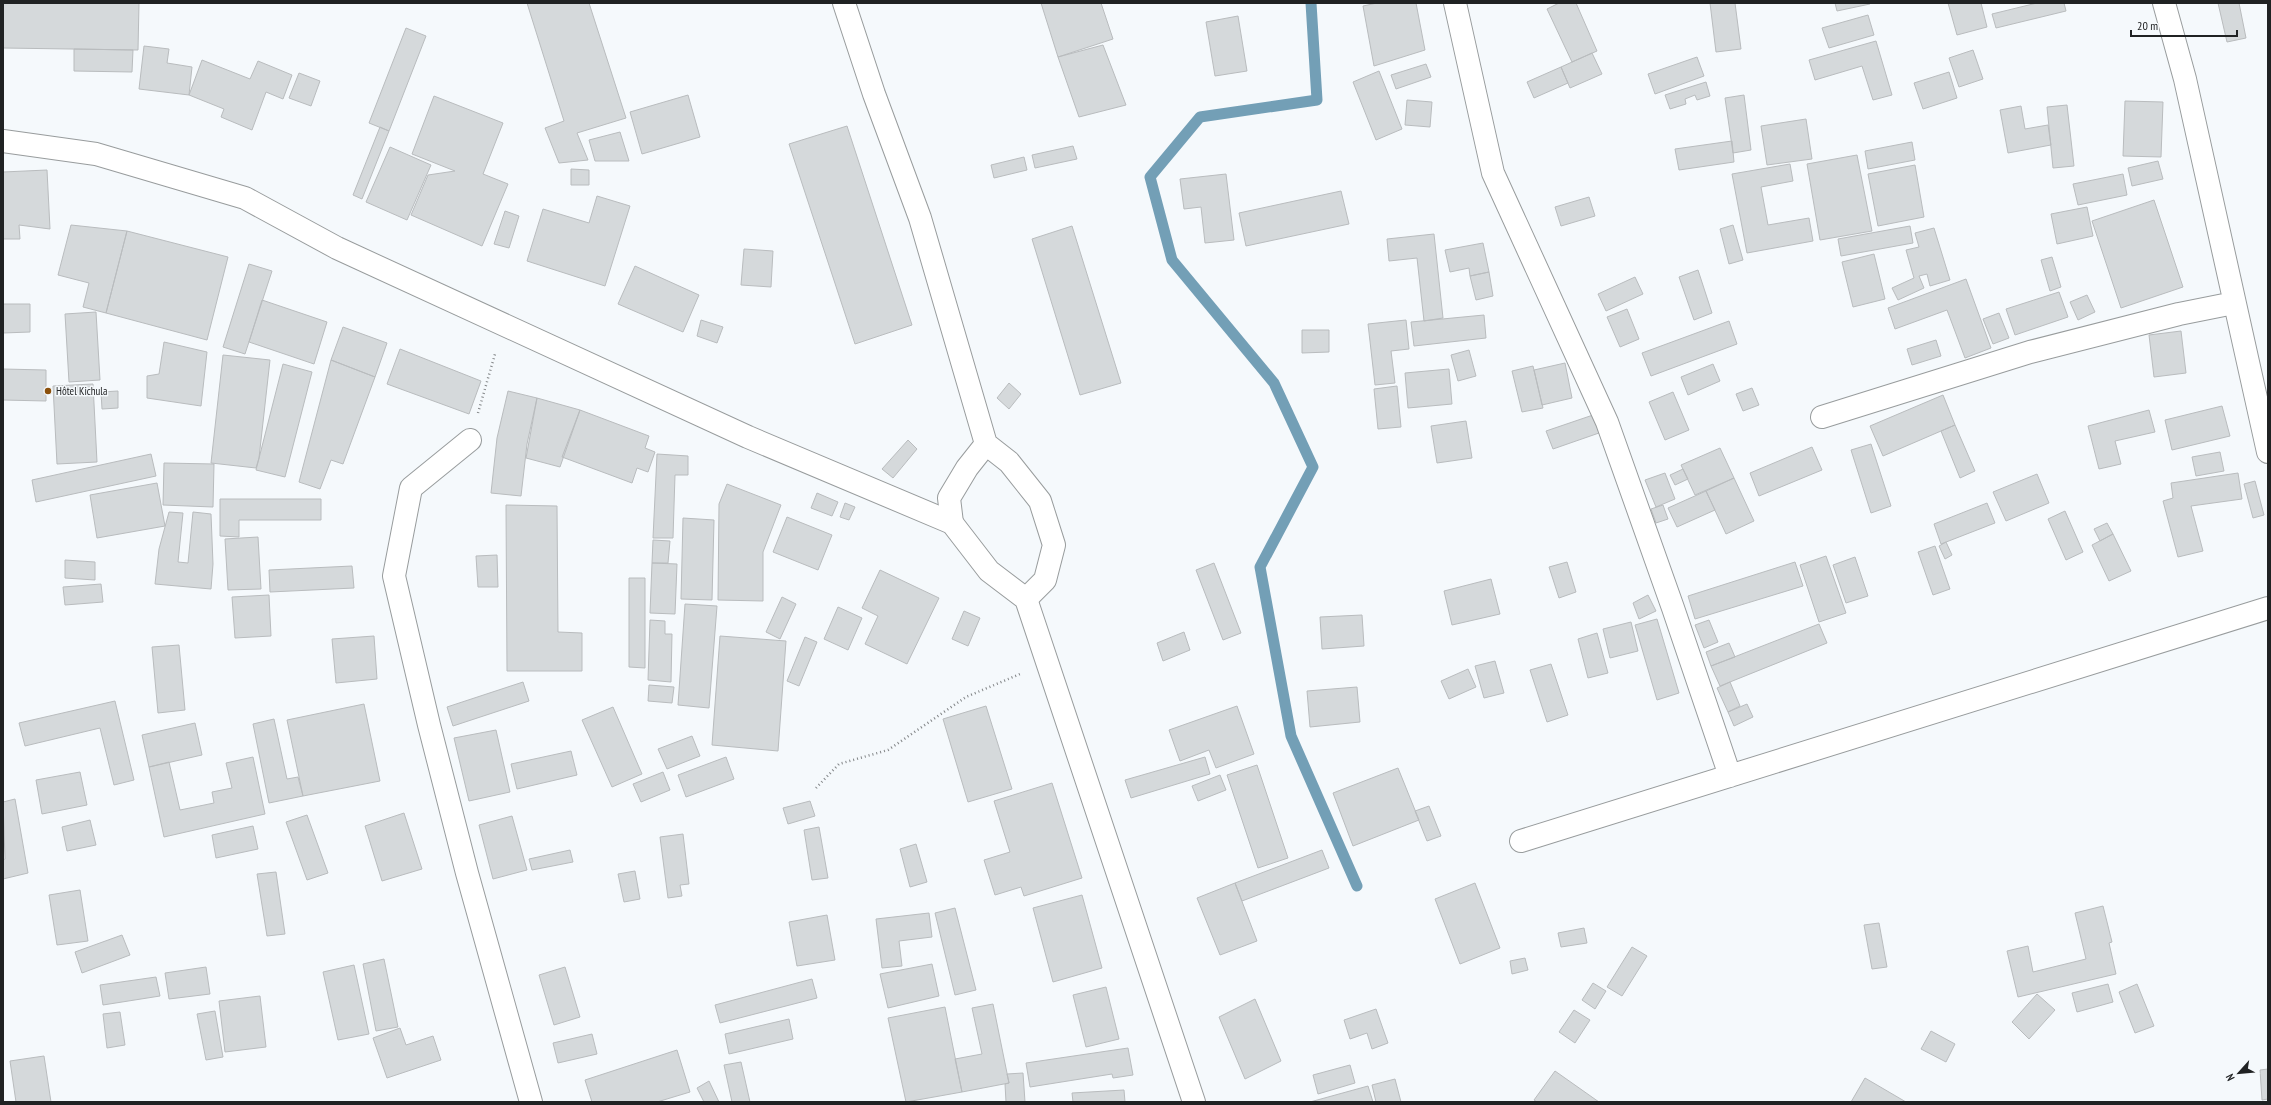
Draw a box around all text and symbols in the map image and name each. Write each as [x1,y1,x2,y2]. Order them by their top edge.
scale bar [2131,12,2237,38]
text: 20 m [2137,18,2158,33]
place label: Hôtel Kichula [56,384,107,398]
marker: Hôtel Kichula [43,386,53,396]
north arrow [2219,1053,2259,1093]
text: N [2222,1072,2238,1083]

